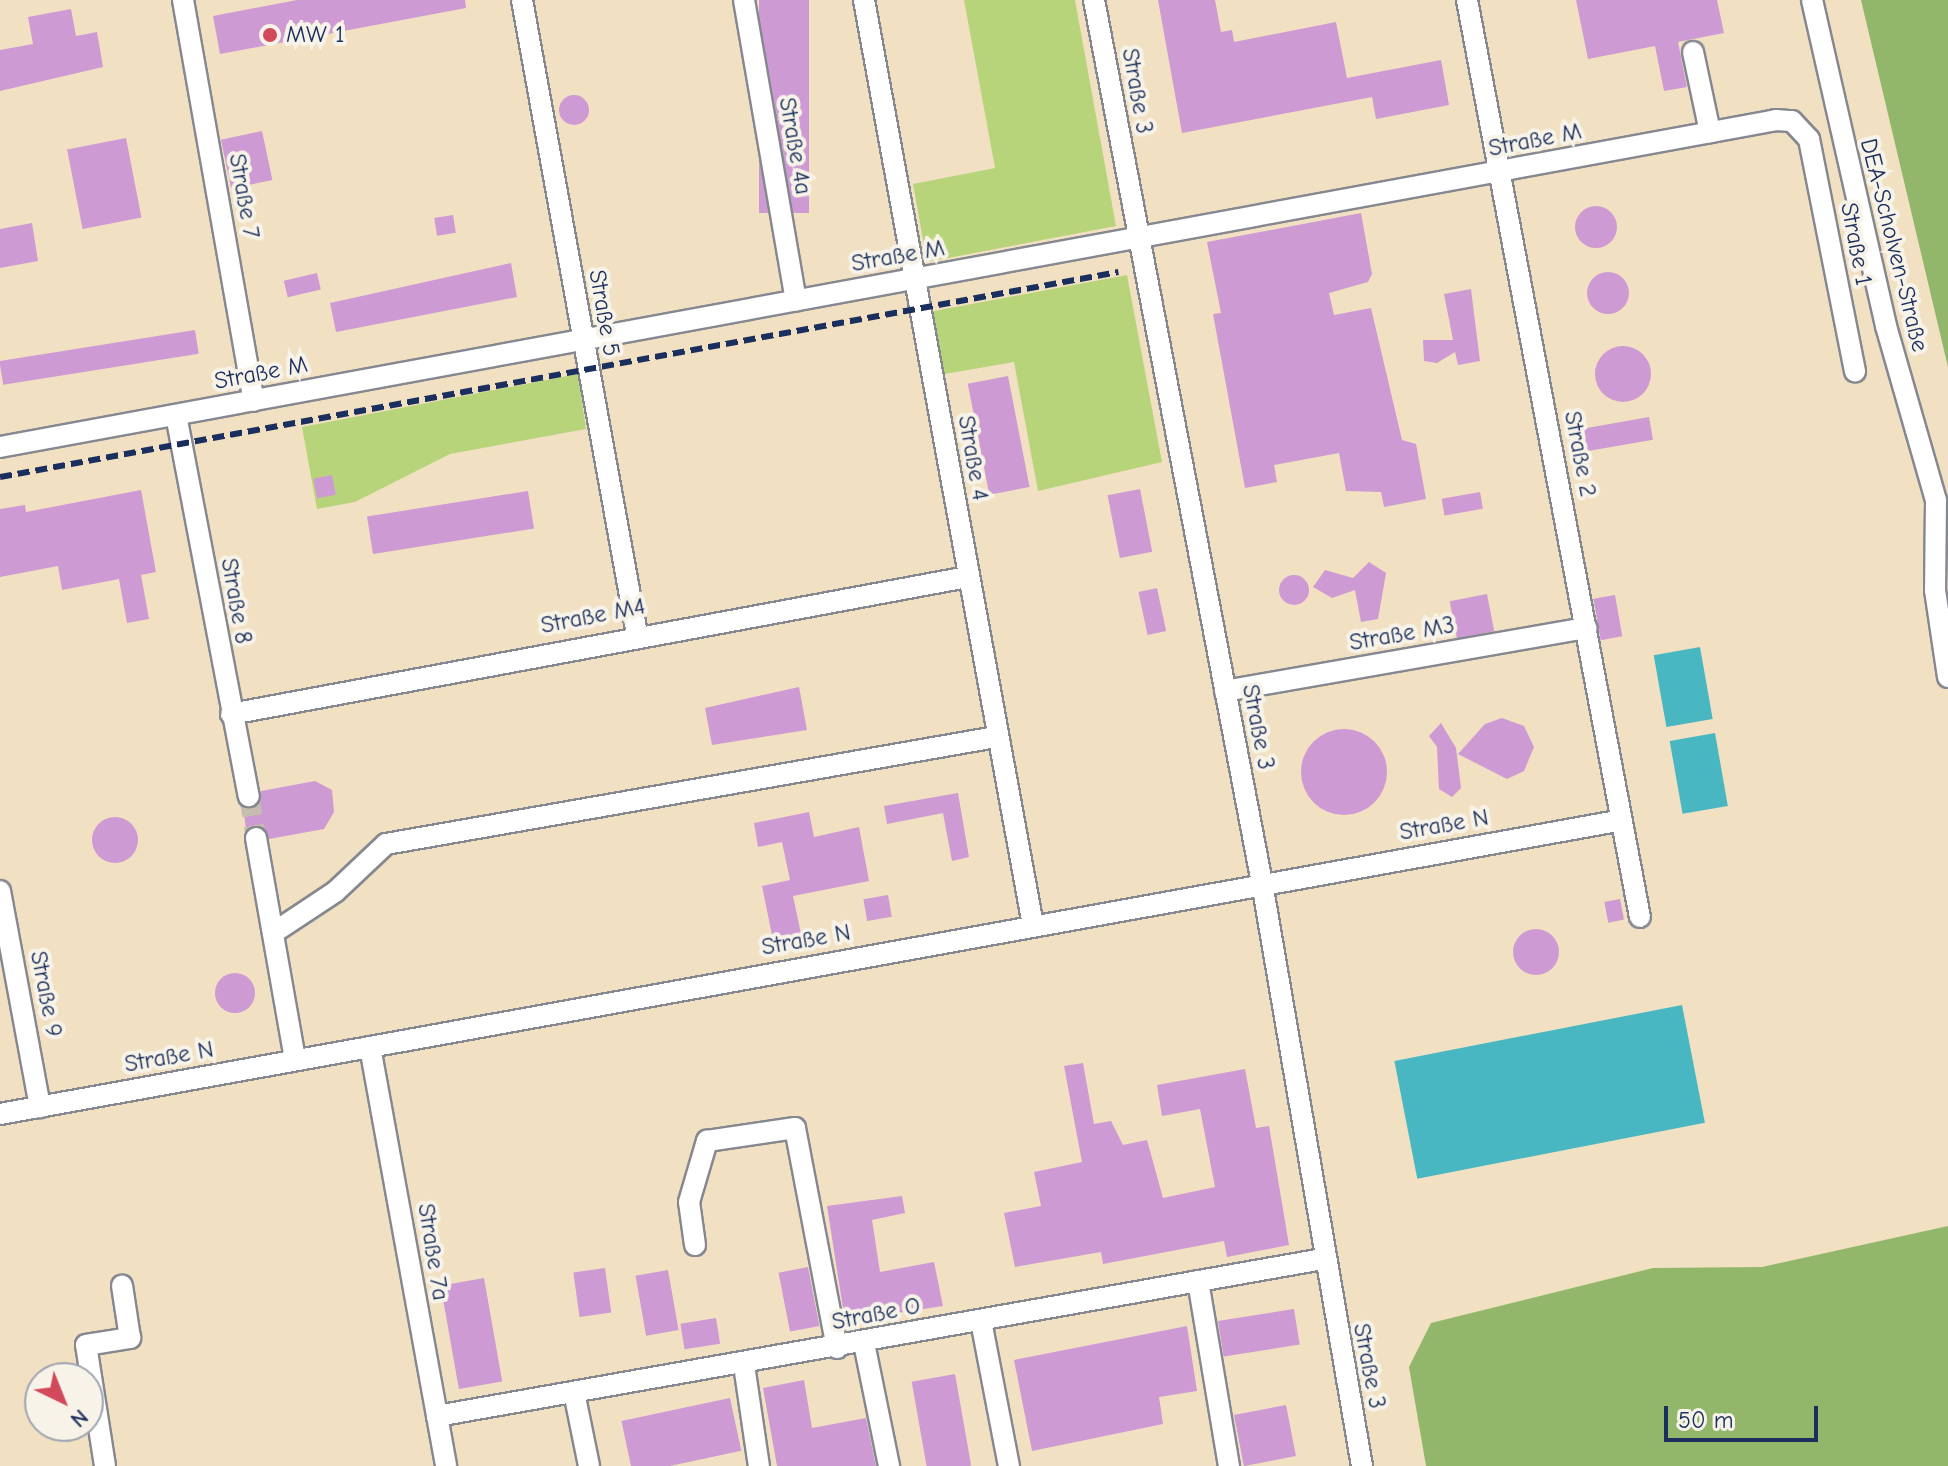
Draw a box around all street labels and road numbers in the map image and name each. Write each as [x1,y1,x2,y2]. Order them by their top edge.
street label: Straße 3 [1115,46,1159,136]
street label: Straße 4a [772,95,818,197]
street label: Straße M [1486,117,1584,163]
street label: DEA-Scholven-Straße [1854,135,1934,355]
street label: Straße 7 [222,151,266,241]
street label: Straße 1 [1834,200,1878,288]
street label: Straße M [849,234,947,278]
street label: Straße 5 [582,268,626,358]
street label: Straße M [212,350,310,396]
street label: Straße 2 [1558,409,1602,499]
street label: Straße 4 [951,413,995,503]
street label: Straße 8 [214,556,258,646]
street label: Straße M4 [538,592,648,640]
street label: Straße M3 [1347,611,1457,657]
street label: Straße 3 [1236,682,1280,772]
street label: Straße N [1397,803,1491,847]
street label: Straße N [759,918,853,962]
street label: Straße 9 [24,949,68,1039]
street label: Straße N [122,1035,216,1079]
street label: Straße 7a [411,1201,455,1303]
street label: Straße O [829,1291,923,1337]
street label: Straße 3 [1347,1321,1391,1411]

